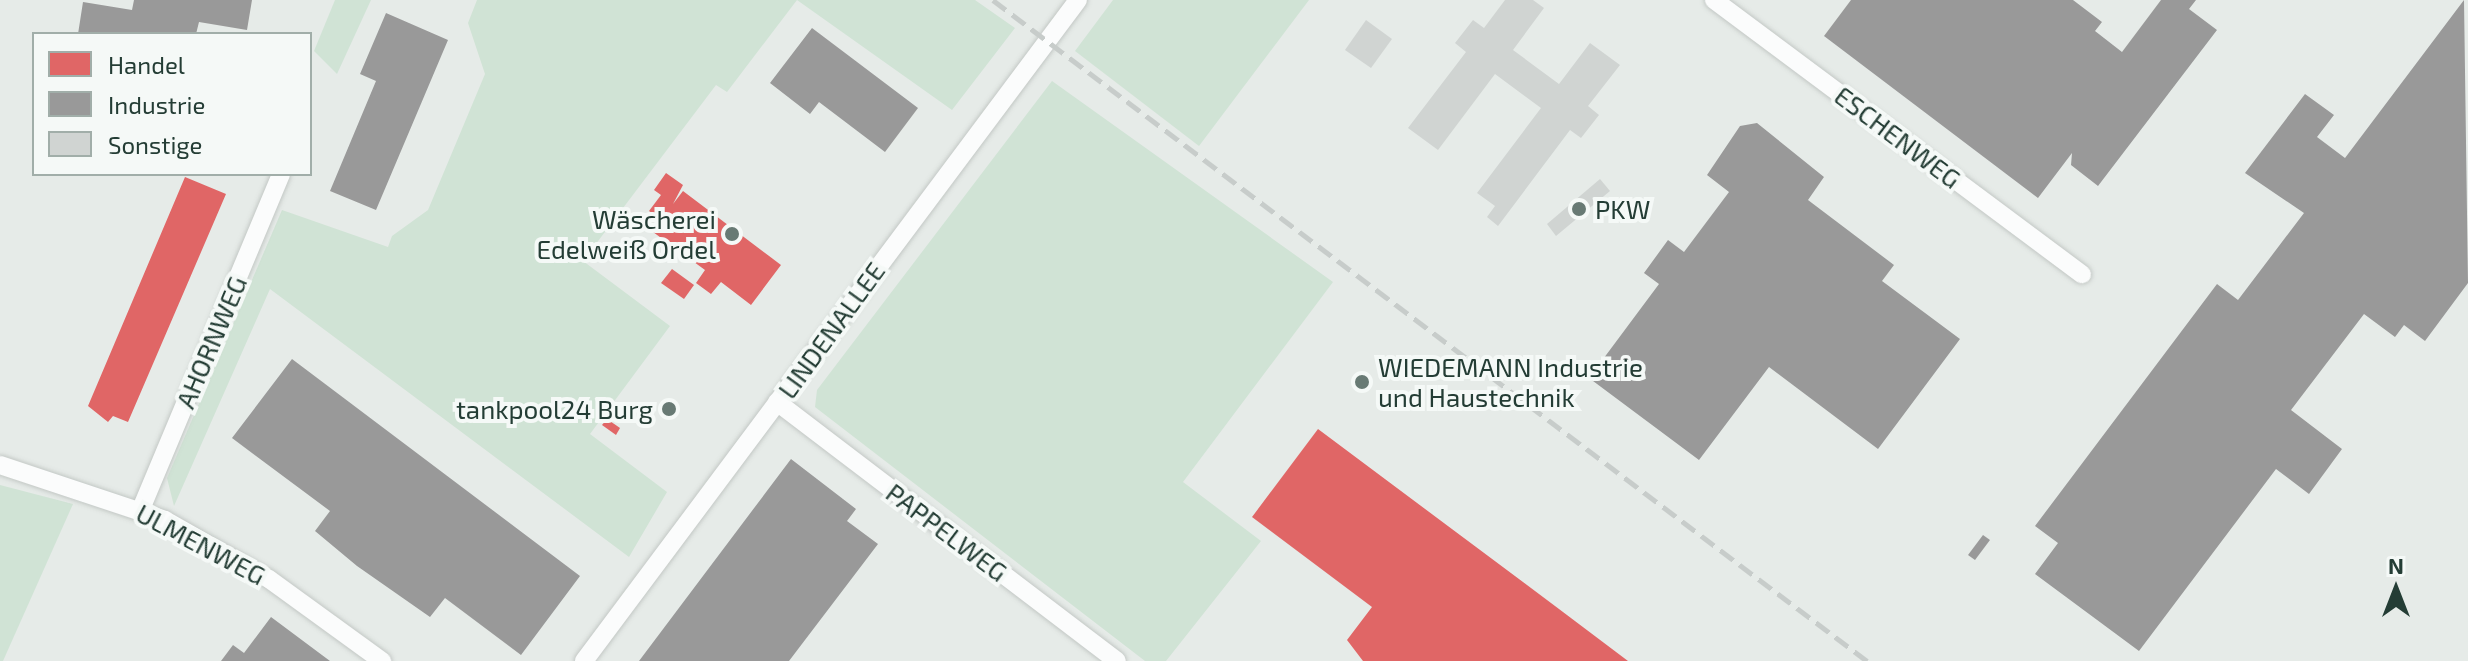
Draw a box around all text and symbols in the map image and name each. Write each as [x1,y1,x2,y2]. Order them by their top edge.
legend [32,32,312,176]
text: Handel [108,50,185,79]
street label: ESCHENWEG [1829,80,1967,194]
text: Industrie [108,90,205,119]
text: Sonstige [108,130,203,159]
place label: PKW [1595,193,1650,225]
marker: PKW [1570,200,1588,218]
place label: Wäscherei Edelweiß Ordel [536,203,716,264]
marker: Wäscherei Edelweiß Ordel [723,225,741,243]
street label: LINDENALLEE [771,256,891,404]
street label: AHORNWEG [169,271,253,413]
place label: WIEDEMANN Industrie und Haustechnik [1378,351,1643,412]
marker: WIEDEMANN Industrie und Haustechnik [1353,373,1371,391]
place label: tankpool24 Burg [456,393,653,425]
marker: tankpool24 Burg [660,400,678,418]
street label: PAPPELWEG [880,476,1014,588]
street label: ULMENWEG [131,497,271,591]
north arrow [2356,549,2436,629]
text: N [2388,552,2404,578]

